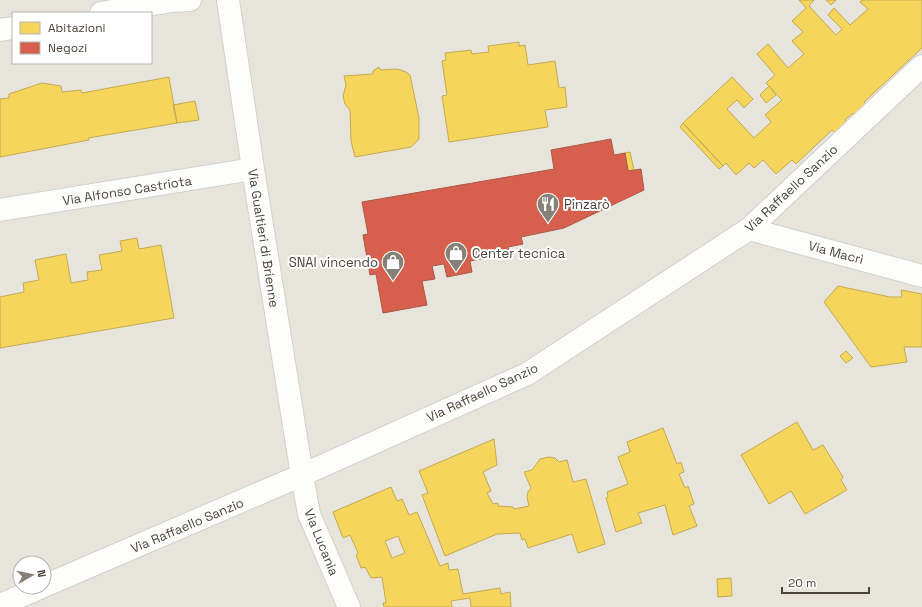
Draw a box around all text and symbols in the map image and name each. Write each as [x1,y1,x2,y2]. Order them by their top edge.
legend [12,12,152,64]
text: Abitazioni [48,20,106,36]
text: Negozi [48,40,87,56]
street label: Via Raffaello Sanzio [741,141,841,236]
street label: Via Gualtieri di Brienne [244,167,283,309]
street label: Via Alfonso Castriota [61,172,193,209]
restaurant icon: Pinzarò [535,191,561,224]
place label: Pinzarò [564,196,610,213]
street label: Via Macrì [806,237,865,268]
shop icon: Center tecnica [443,240,469,273]
place label: Center tecnica [472,245,566,262]
shop icon: SNAI vincendo [380,249,406,282]
place label: SNAI vincendo [289,254,378,271]
street label: Via Raffaello Sanzio [424,359,541,426]
street label: Via Raffaello Sanzio [128,494,246,557]
street label: Via Lucania [300,506,343,579]
north arrow [12,555,52,595]
text: N [34,569,49,578]
scale bar [782,569,869,595]
text: 20 m [788,575,816,591]

